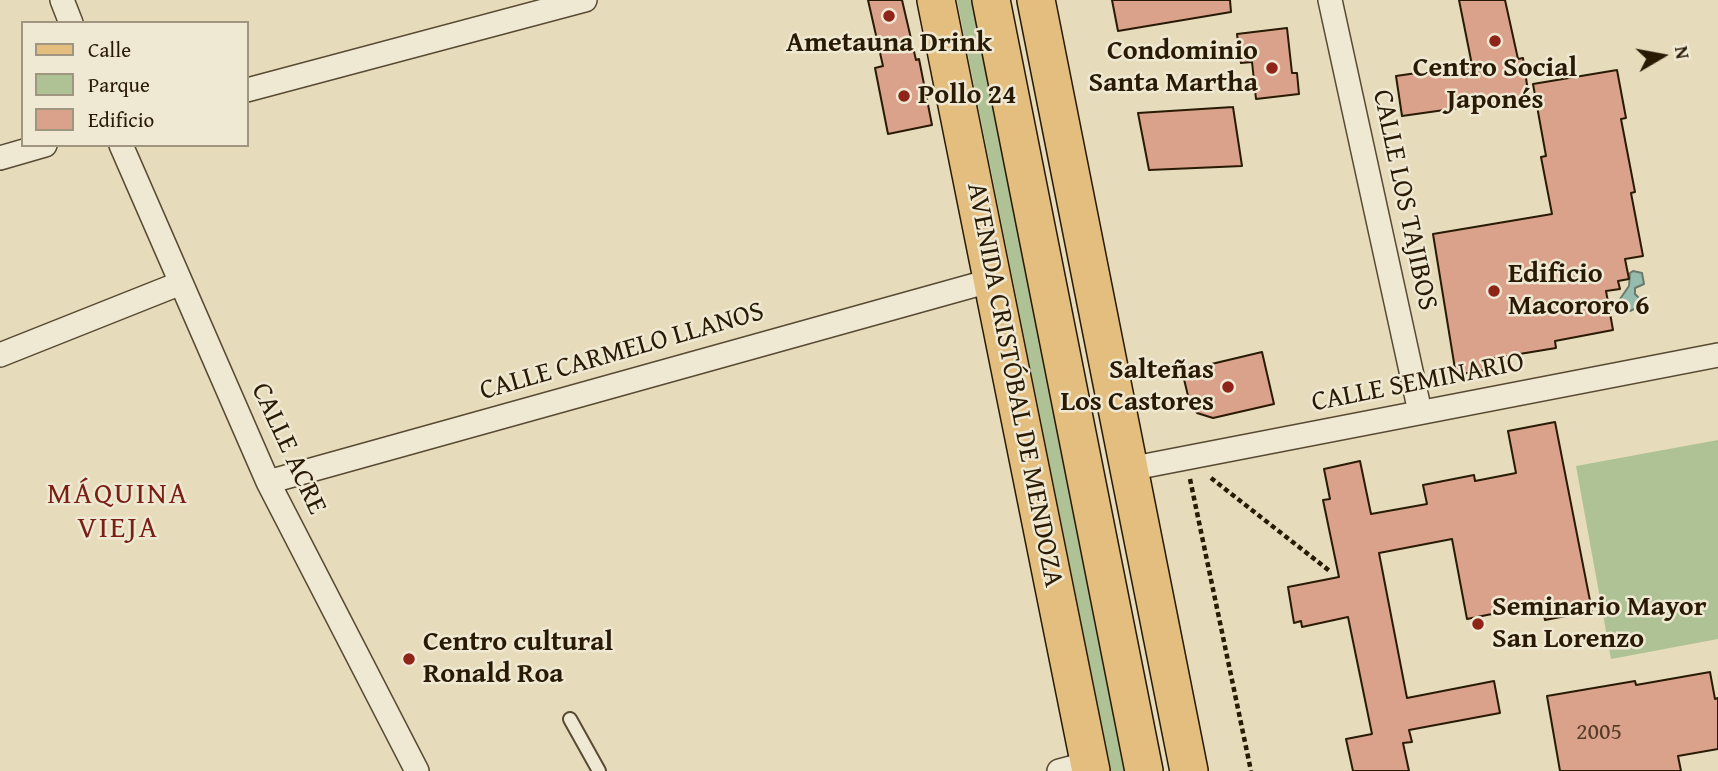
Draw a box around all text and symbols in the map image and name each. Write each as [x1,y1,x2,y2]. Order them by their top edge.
marker: Ametauna Drink [881,8,897,24]
legend [21,21,248,147]
north arrow [1627,21,1697,91]
place label: Ametauna Drink [786,27,992,61]
marker: Centro Social Japonés [1487,33,1503,49]
text: Calle [88,34,131,65]
place label: Condominio Santa Martha [1088,35,1258,101]
text: N [1668,44,1698,61]
place label: Centro Social Japonés [1413,52,1577,118]
marker: Condominio Santa Martha [1264,60,1280,76]
text: Parque [88,69,150,100]
place label: Pollo 24 [918,79,1017,113]
street label: CALLE LOS TAJIBOS [1364,87,1444,313]
marker: Pollo 24 [896,88,912,104]
text: Edificio [88,104,154,135]
street label: AVENIDA CRISTÓBAL DE MENDOZA [958,180,1070,590]
place label: Edificio Macororo 6 [1508,258,1650,324]
marker: Edificio Macororo 6 [1486,283,1502,299]
street label: CALLE CARMELO LLANOS [476,295,768,409]
street label: CALLE SEMINARIO [1309,346,1527,420]
place label: Salteñas Los Castores [1060,354,1214,420]
street label: CALLE ACRE [243,378,333,520]
marker: Salteñas Los Castores [1220,379,1236,395]
district label: MÁQUINA VIEJA [48,477,188,548]
place label: Seminario Mayor San Lorenzo [1492,591,1707,657]
marker: Seminario Mayor San Lorenzo [1470,616,1486,632]
place label: Centro cultural Ronald Roa [423,626,613,692]
marker: Centro cultural Ronald Roa [401,651,417,667]
house number: 2005 [1576,719,1622,747]

